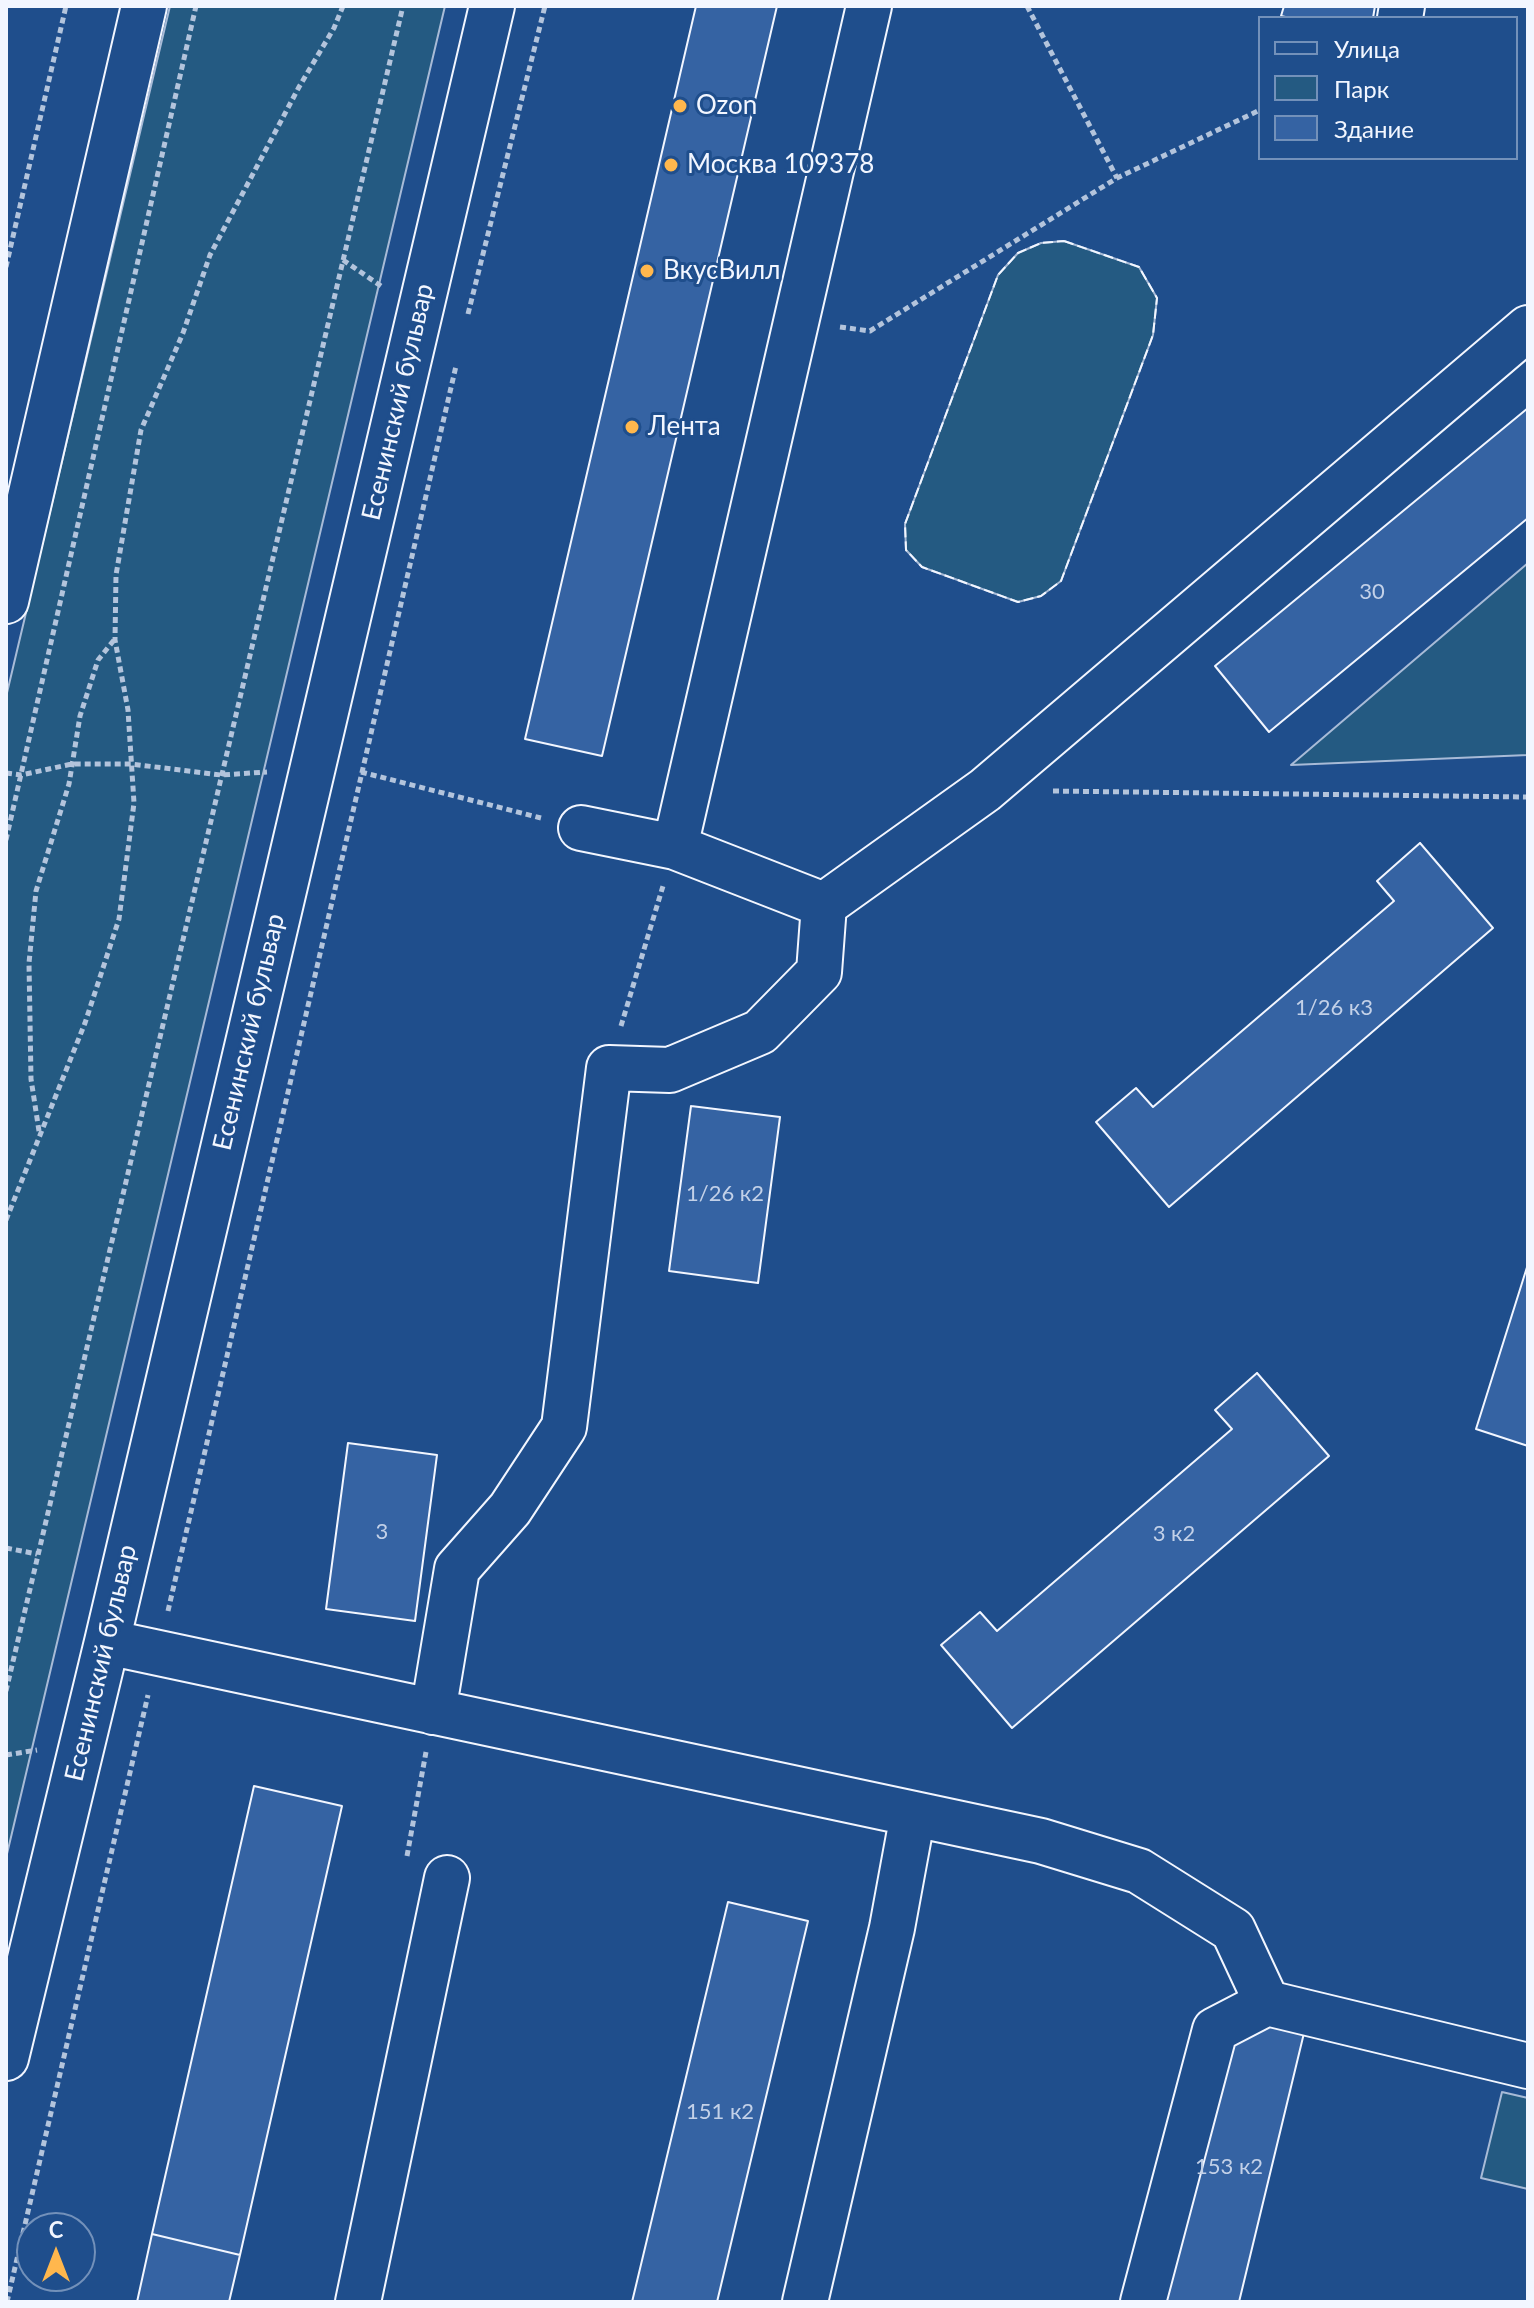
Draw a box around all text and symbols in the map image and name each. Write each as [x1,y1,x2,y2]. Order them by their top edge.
legend [1258,16,1518,160]
text: Улица [1334,34,1400,63]
text: Парк [1334,74,1389,103]
place label: Ozon [696,90,757,122]
marker: Ozon [671,97,689,115]
text: Здание [1334,114,1414,143]
place label: Москва 109378 [687,149,874,181]
marker: Москва 109378 [662,156,680,174]
place label: ВкусВилл [663,255,780,287]
marker: ВкусВилл [638,262,656,280]
street label: Есенинский бульвар [356,281,440,523]
place label: Лента [648,411,721,443]
marker: Лента [623,418,641,436]
house number: 30 [1359,579,1385,605]
street label: Есенинский бульвар [207,911,291,1153]
house number: 1/26 к3 [1295,995,1373,1021]
house number: 1/26 к2 [686,1181,764,1207]
house number: 3 [376,1519,388,1545]
house number: 3 к2 [1153,1521,1195,1547]
street label: Есенинский бульвар [59,1542,143,1784]
house number: 151 к2 [686,2099,754,2125]
house number: 153 к2 [1195,2154,1263,2180]
north arrow [16,2212,96,2292]
text: С [49,2216,63,2243]

